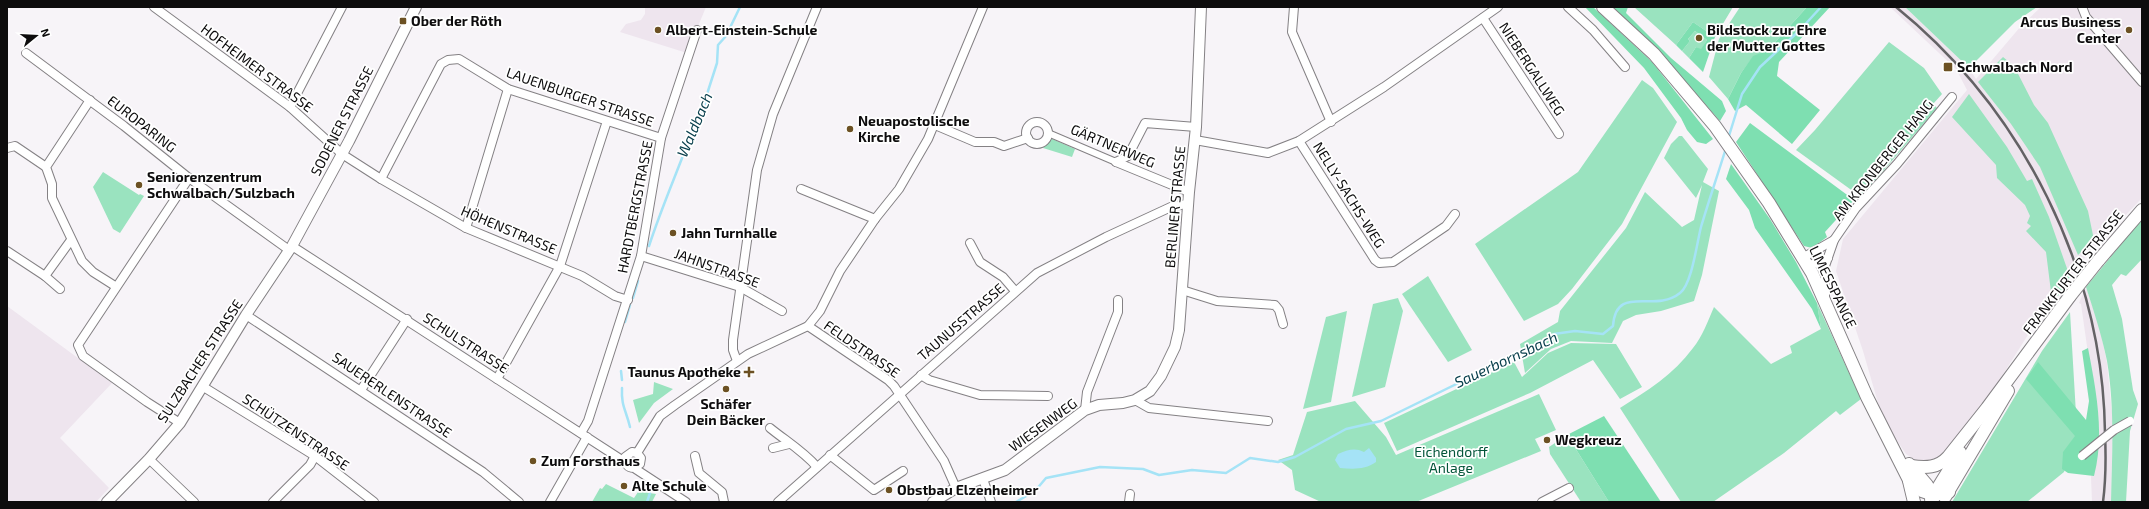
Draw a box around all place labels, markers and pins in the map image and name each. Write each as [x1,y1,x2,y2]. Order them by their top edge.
place label: Ober der Röth [411,12,502,29]
place label: Arcus Business Center [2020,13,2121,46]
marker: Ober der Röth [398,16,408,26]
place label: Albert-Einstein-Schule [666,21,818,38]
place label: Bildstock zur Ehre der Mutter Gottes [1707,21,1827,54]
marker: Albert-Einstein-Schule [653,25,663,35]
marker: Arcus Business Center [2124,25,2134,35]
marker: Bildstock zur Ehre der Mutter Gottes [1694,33,1704,43]
place label: Schwalbach Nord [1957,58,2073,75]
marker: Schwalbach Nord [1942,61,1954,73]
place label: Neuapostolische Kirche [858,112,970,145]
marker: Neuapostolische Kirche [845,124,855,134]
place label: Seniorenzentrum Schwalbach/Sulzbach [147,168,295,201]
marker: Seniorenzentrum Schwalbach/Sulzbach [134,180,144,190]
place label: Jahn Turnhalle [681,224,777,241]
marker: Jahn Turnhalle [668,228,678,238]
place label: Taunus Apotheke [627,363,741,380]
marker: Taunus Apotheke [744,367,754,377]
marker: Schäfer Dein Bäcker [721,384,731,394]
place label: Schäfer Dein Bäcker [687,395,765,428]
place label: Wegkreuz [1555,431,1622,448]
marker: Wegkreuz [1542,435,1552,445]
place label: Zum Forsthaus [541,452,640,469]
marker: Zum Forsthaus [528,456,538,466]
place label: Alte Schule [632,477,707,494]
marker: Alte Schule [619,481,629,491]
place label: Obstbau Elzenheimer [897,481,1038,498]
marker: Obstbau Elzenheimer [884,485,894,495]

